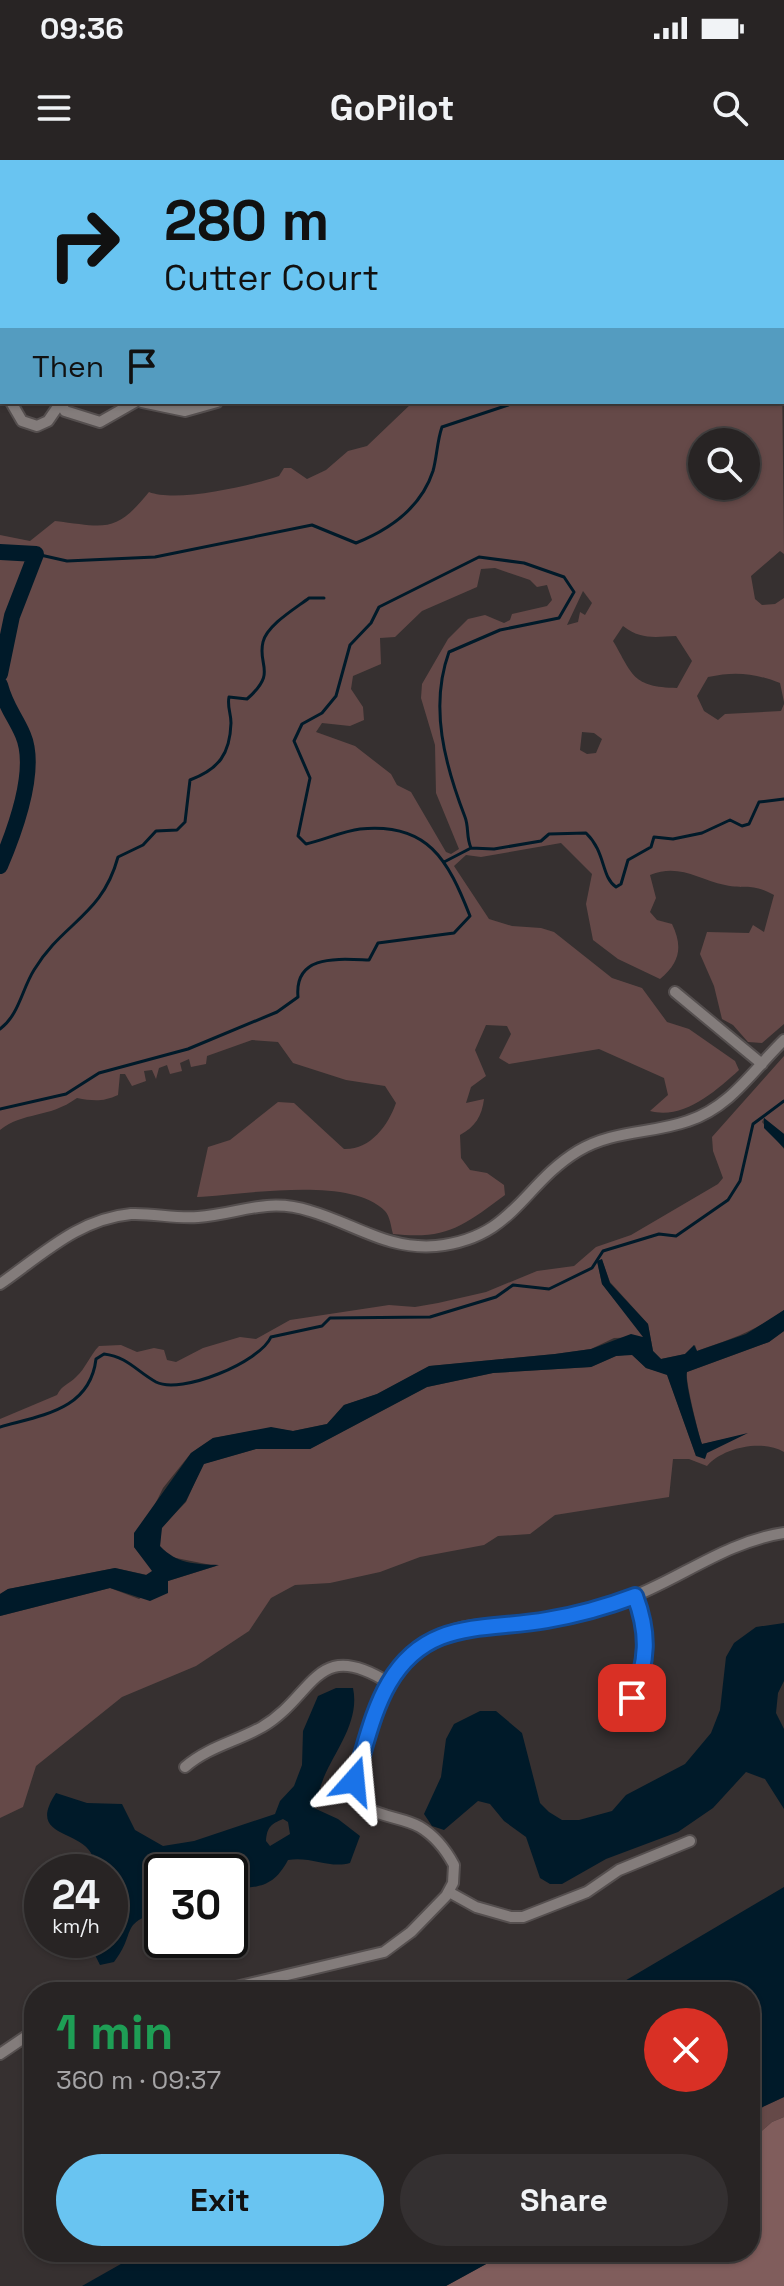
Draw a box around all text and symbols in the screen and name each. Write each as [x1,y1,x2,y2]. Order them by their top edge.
text: 09:36 [40,9,124,48]
text: GoPilot [330,85,454,131]
icon: menu [32,86,76,130]
icon: search [708,86,752,130]
text: 280 m [164,185,329,256]
icon: right [32,192,136,296]
text: Cutter Court [164,255,379,301]
icon: arrive [120,344,164,388]
text: Then [32,347,104,386]
map controls [688,428,760,500]
button: search [688,428,760,500]
pin [598,1664,666,1732]
icon: arrive [610,1676,654,1720]
position arrow [312,1739,396,1823]
speed limit sign: 30 [144,1854,248,1958]
text: 24 [52,1870,100,1921]
text: km/h [52,1913,100,1939]
text: 1 min [56,2002,173,2063]
button: close [644,2008,728,2092]
text: 360 m · 09:37 [56,2063,221,2097]
button: Exit [56,2154,384,2246]
button: Share [400,2154,728,2246]

